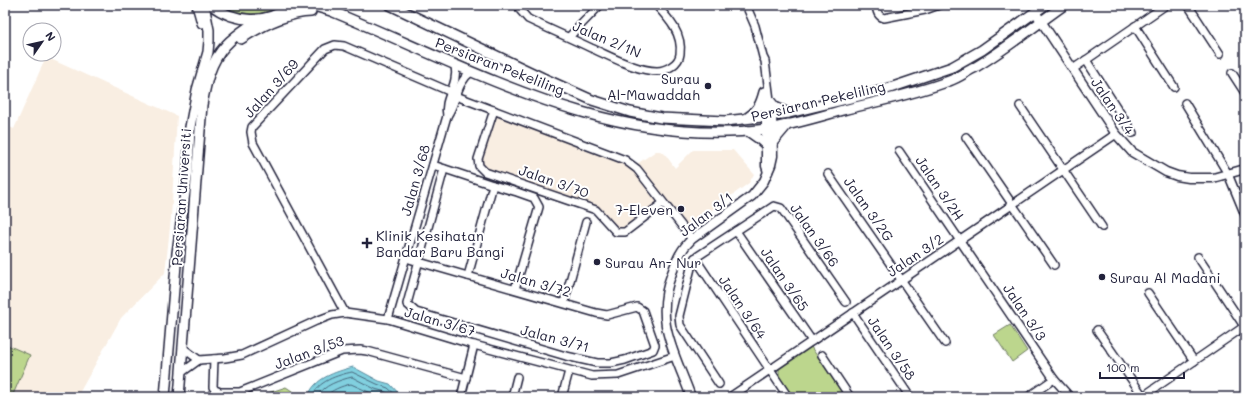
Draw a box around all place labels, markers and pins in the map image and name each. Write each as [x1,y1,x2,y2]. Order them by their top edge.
place label: Surau Al-Mawaddah [607,69,700,104]
marker: Surau Al-Mawaddah [703,81,713,91]
place label: 7-Eleven [615,200,673,219]
marker: 7-Eleven [676,204,686,214]
place label: Klinik Kesihatan Bandar Baru Bangi [376,226,504,261]
marker: Klinik Kesihatan Bandar Baru Bangi [361,237,373,249]
place label: Surau An- Nur [605,253,701,272]
marker: Surau An- Nur [592,257,602,267]
place label: Surau Al Madani [1110,268,1221,287]
marker: Surau Al Madani [1097,272,1107,282]

